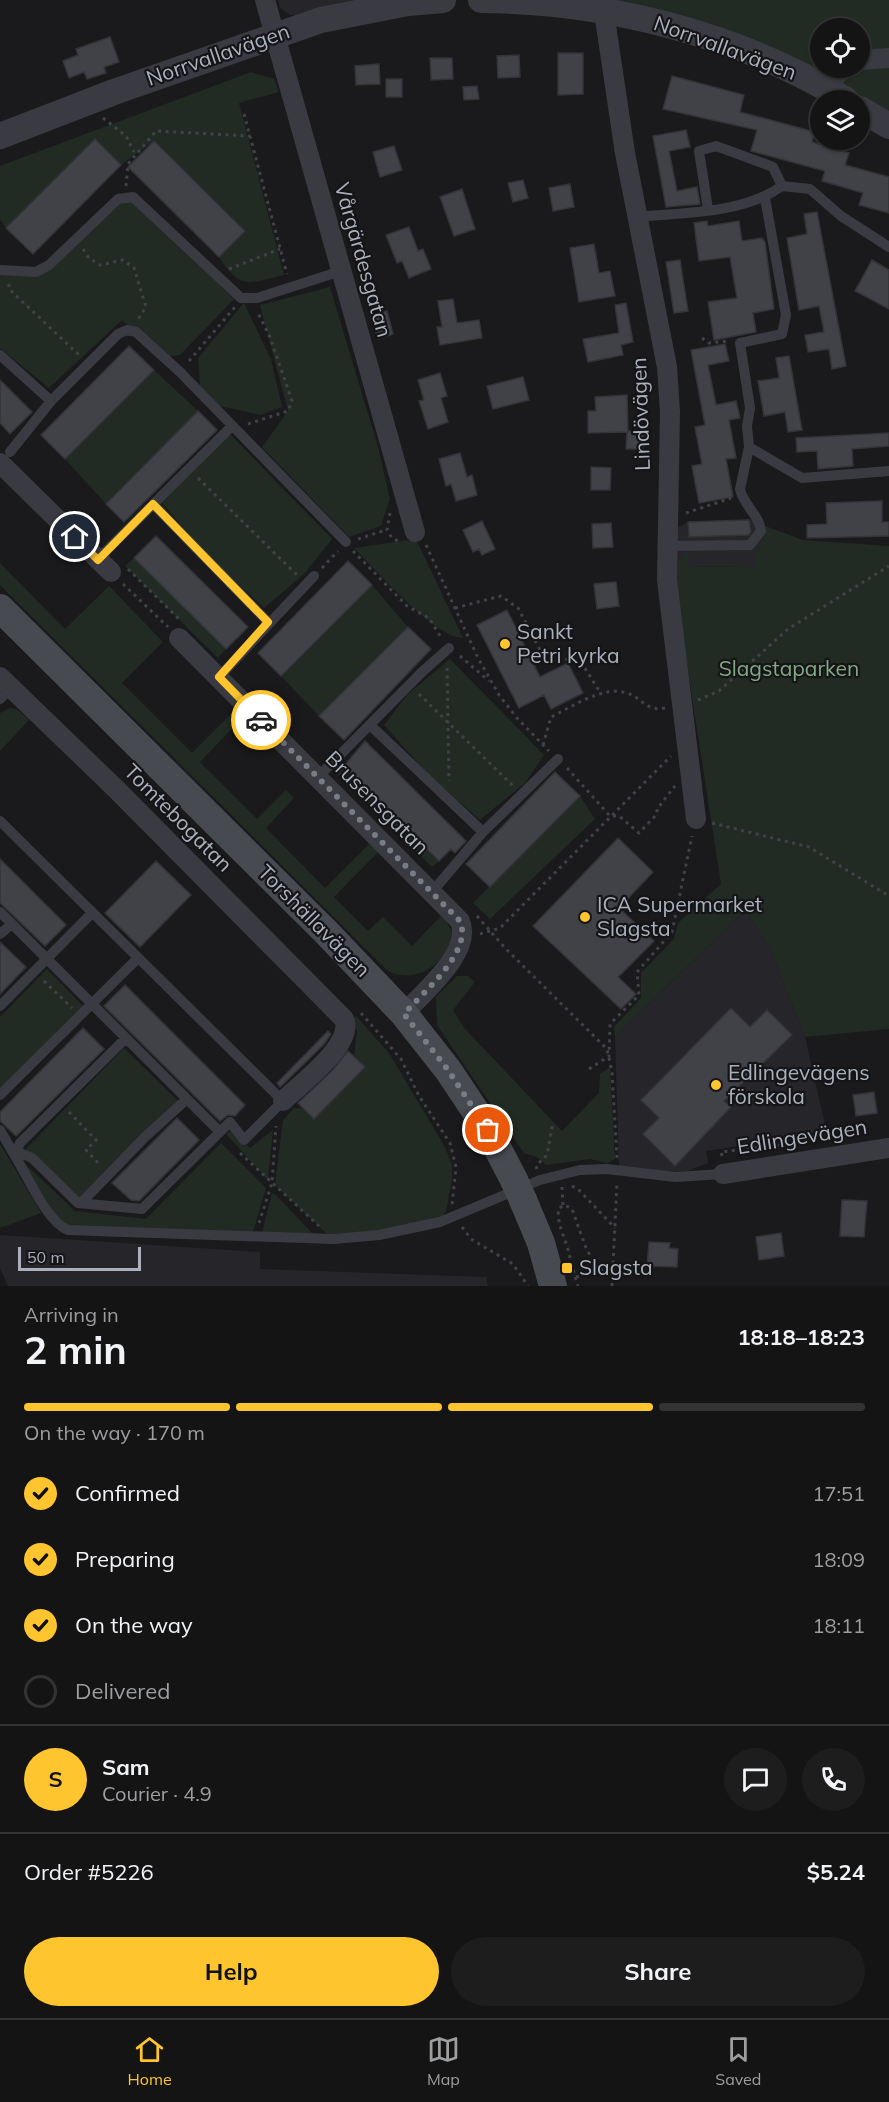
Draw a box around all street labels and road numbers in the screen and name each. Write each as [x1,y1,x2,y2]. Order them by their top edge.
street label: Norrvallavägen [651,9,800,85]
street label: Norrvallavägen [143,17,293,91]
street label: Vårgärdesgatan [329,179,398,340]
street label: Lindövägen [625,357,655,471]
street label: Brusensgatan [320,745,435,860]
street label: Tomtebogatan [119,758,238,877]
street label: Torshällavägen [253,859,376,982]
street label: Edlingevägen [735,1113,869,1159]

